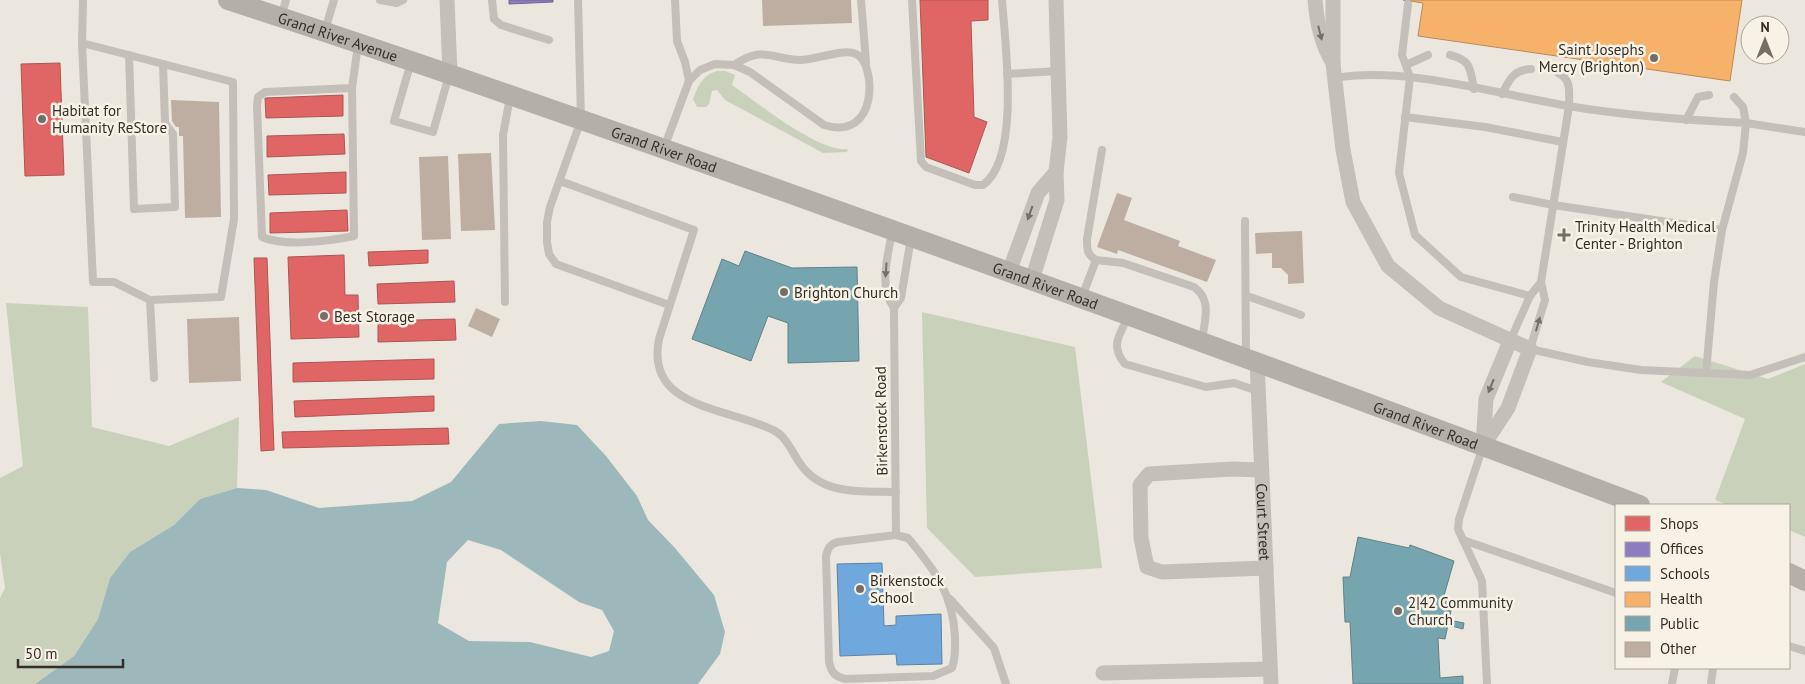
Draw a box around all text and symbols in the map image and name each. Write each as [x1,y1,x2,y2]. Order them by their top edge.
street label: Grand River Avenue [276,8,401,65]
north arrow [1740,15,1790,65]
text: N [1760,18,1770,36]
one-way arrow [1316,26,1324,41]
place label: Saint Josephs Mercy (Brighton) [1539,40,1644,76]
marker: Saint Josephs Mercy (Brighton) [1648,52,1660,64]
place label: Habitat for Humanity ReStore [52,101,167,137]
marker: Habitat for Humanity ReStore [36,113,48,125]
street label: Grand River Road [609,122,720,176]
one-way arrow [1026,205,1033,220]
place label: Trinity Health Medical Center - Brighton [1575,217,1716,253]
marker: Trinity Health Medical Center - Brighton [1557,228,1571,242]
street label: Grand River Road [990,258,1101,313]
one-way arrow [882,262,890,278]
place label: Brighton Church [794,283,898,302]
marker: Brighton Church [778,286,790,298]
place label: Best Storage [334,307,415,326]
marker: Best Storage [318,310,330,322]
one-way arrow [1534,317,1542,332]
street label: Birkenstock Road [871,366,891,476]
one-way arrow [1487,379,1495,393]
street label: Grand River Road [1371,397,1481,453]
street label: Court Street [1253,483,1275,561]
legend [1615,504,1790,669]
text: Shops [1660,514,1699,533]
text: Offices [1660,539,1704,558]
text: Schools [1660,564,1710,583]
place label: Birkenstock School [870,571,945,607]
marker: Birkenstock School [854,583,866,595]
text: Health [1660,589,1703,608]
place label: 2|42 Community Church [1408,593,1513,629]
marker: 2|42 Community Church [1392,605,1404,617]
text: Public [1660,614,1699,633]
scale bar [18,636,122,668]
text: Other [1660,639,1696,658]
text: 50 m [25,644,58,663]

